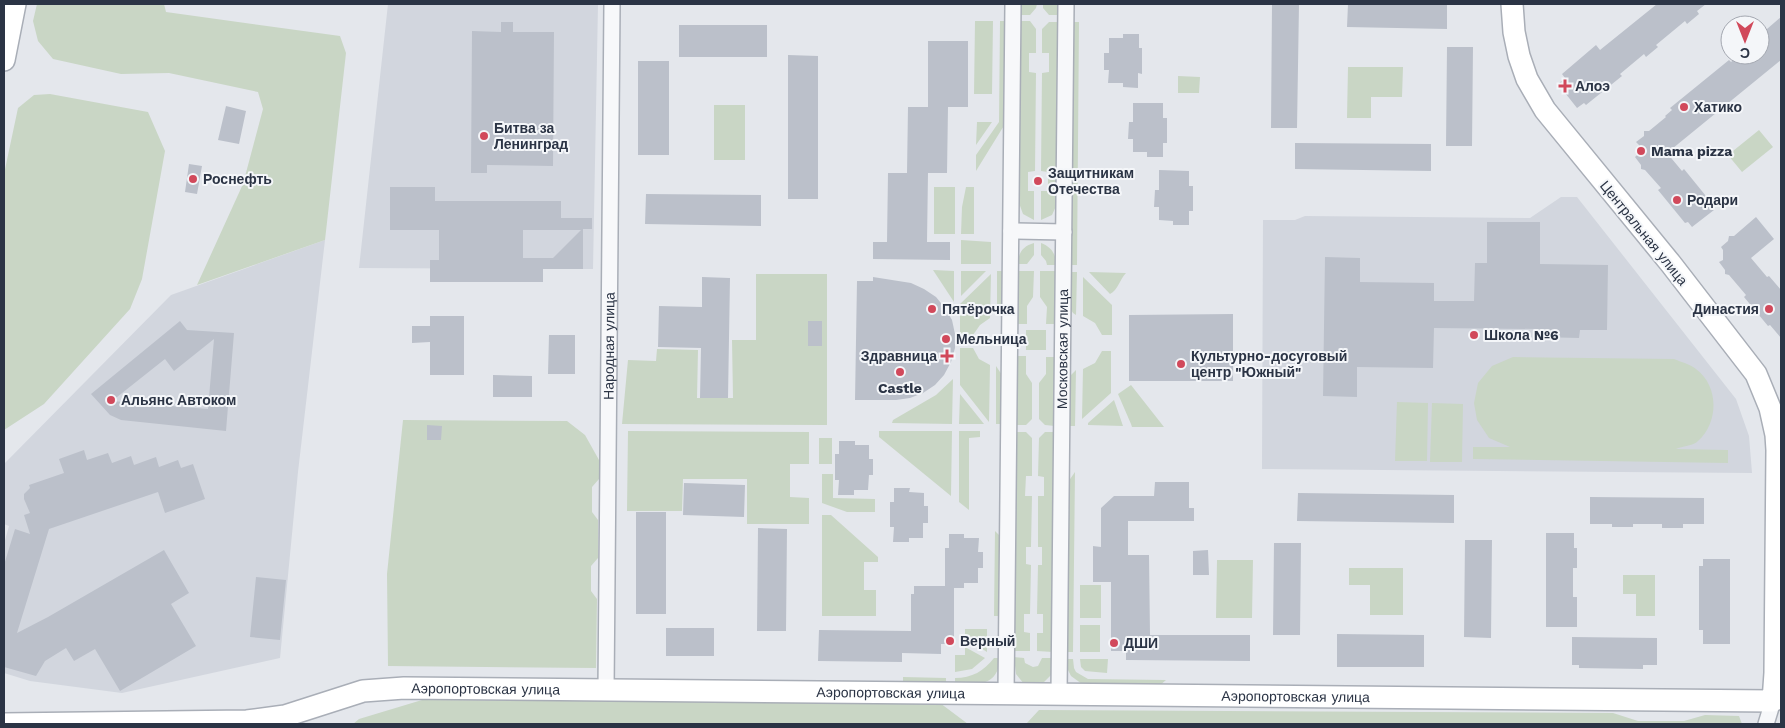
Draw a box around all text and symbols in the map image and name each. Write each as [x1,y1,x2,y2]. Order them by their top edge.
north arrow [1720,15,1770,65]
text: С [1740,45,1750,61]
place label: Алоэ [1575,78,1610,94]
marker: Алоэ [1559,80,1571,92]
place label: Хатико [1694,99,1742,115]
marker: Хатико [1678,101,1690,113]
place label: Битва за Ленинград [494,120,568,152]
marker: Битва за Ленинград [478,130,490,142]
place label: Mama pizza [1651,143,1733,159]
marker: Mama pizza [1635,145,1647,157]
place label: Защитникам Отечества [1048,165,1134,197]
place label: Роснефть [203,171,272,187]
marker: Роснефть [187,173,199,185]
marker: Защитникам Отечества [1032,175,1044,187]
street label: Центральная улица [1597,178,1691,289]
place label: Родари [1687,192,1738,208]
marker: Родари [1671,194,1683,206]
street label: Московская улица [1054,289,1071,409]
street label: Народная улица [601,292,617,400]
place label: Пятёрочка [942,301,1015,317]
place label: Династия [1693,301,1759,317]
marker: Пятёрочка [926,303,938,315]
marker: Династия [1763,303,1775,315]
place label: Школа №6 [1484,327,1559,343]
marker: Школа №6 [1468,329,1480,341]
place label: Мельница [956,331,1027,347]
marker: Мельница [940,333,952,345]
place label: Здравница [861,348,937,364]
place label: Культурно-досуговый центр "Южный" [1191,348,1347,380]
marker: Здравница [941,350,953,362]
marker: Культурно-досуговый центр "Южный" [1175,358,1187,370]
marker: Castle [894,366,906,378]
place label: Castle [878,380,922,396]
place label: Альянс Автоком [121,392,236,408]
marker: Альянс Автоком [105,394,117,406]
place label: Верный [960,633,1015,649]
marker: Верный [944,635,956,647]
place label: ДШИ [1124,635,1158,651]
marker: ДШИ [1108,637,1120,649]
street label: Аэропортовская улица [411,680,560,697]
street label: Аэропортовская улица [816,684,965,701]
street label: Аэропортовская улица [1221,688,1370,705]

